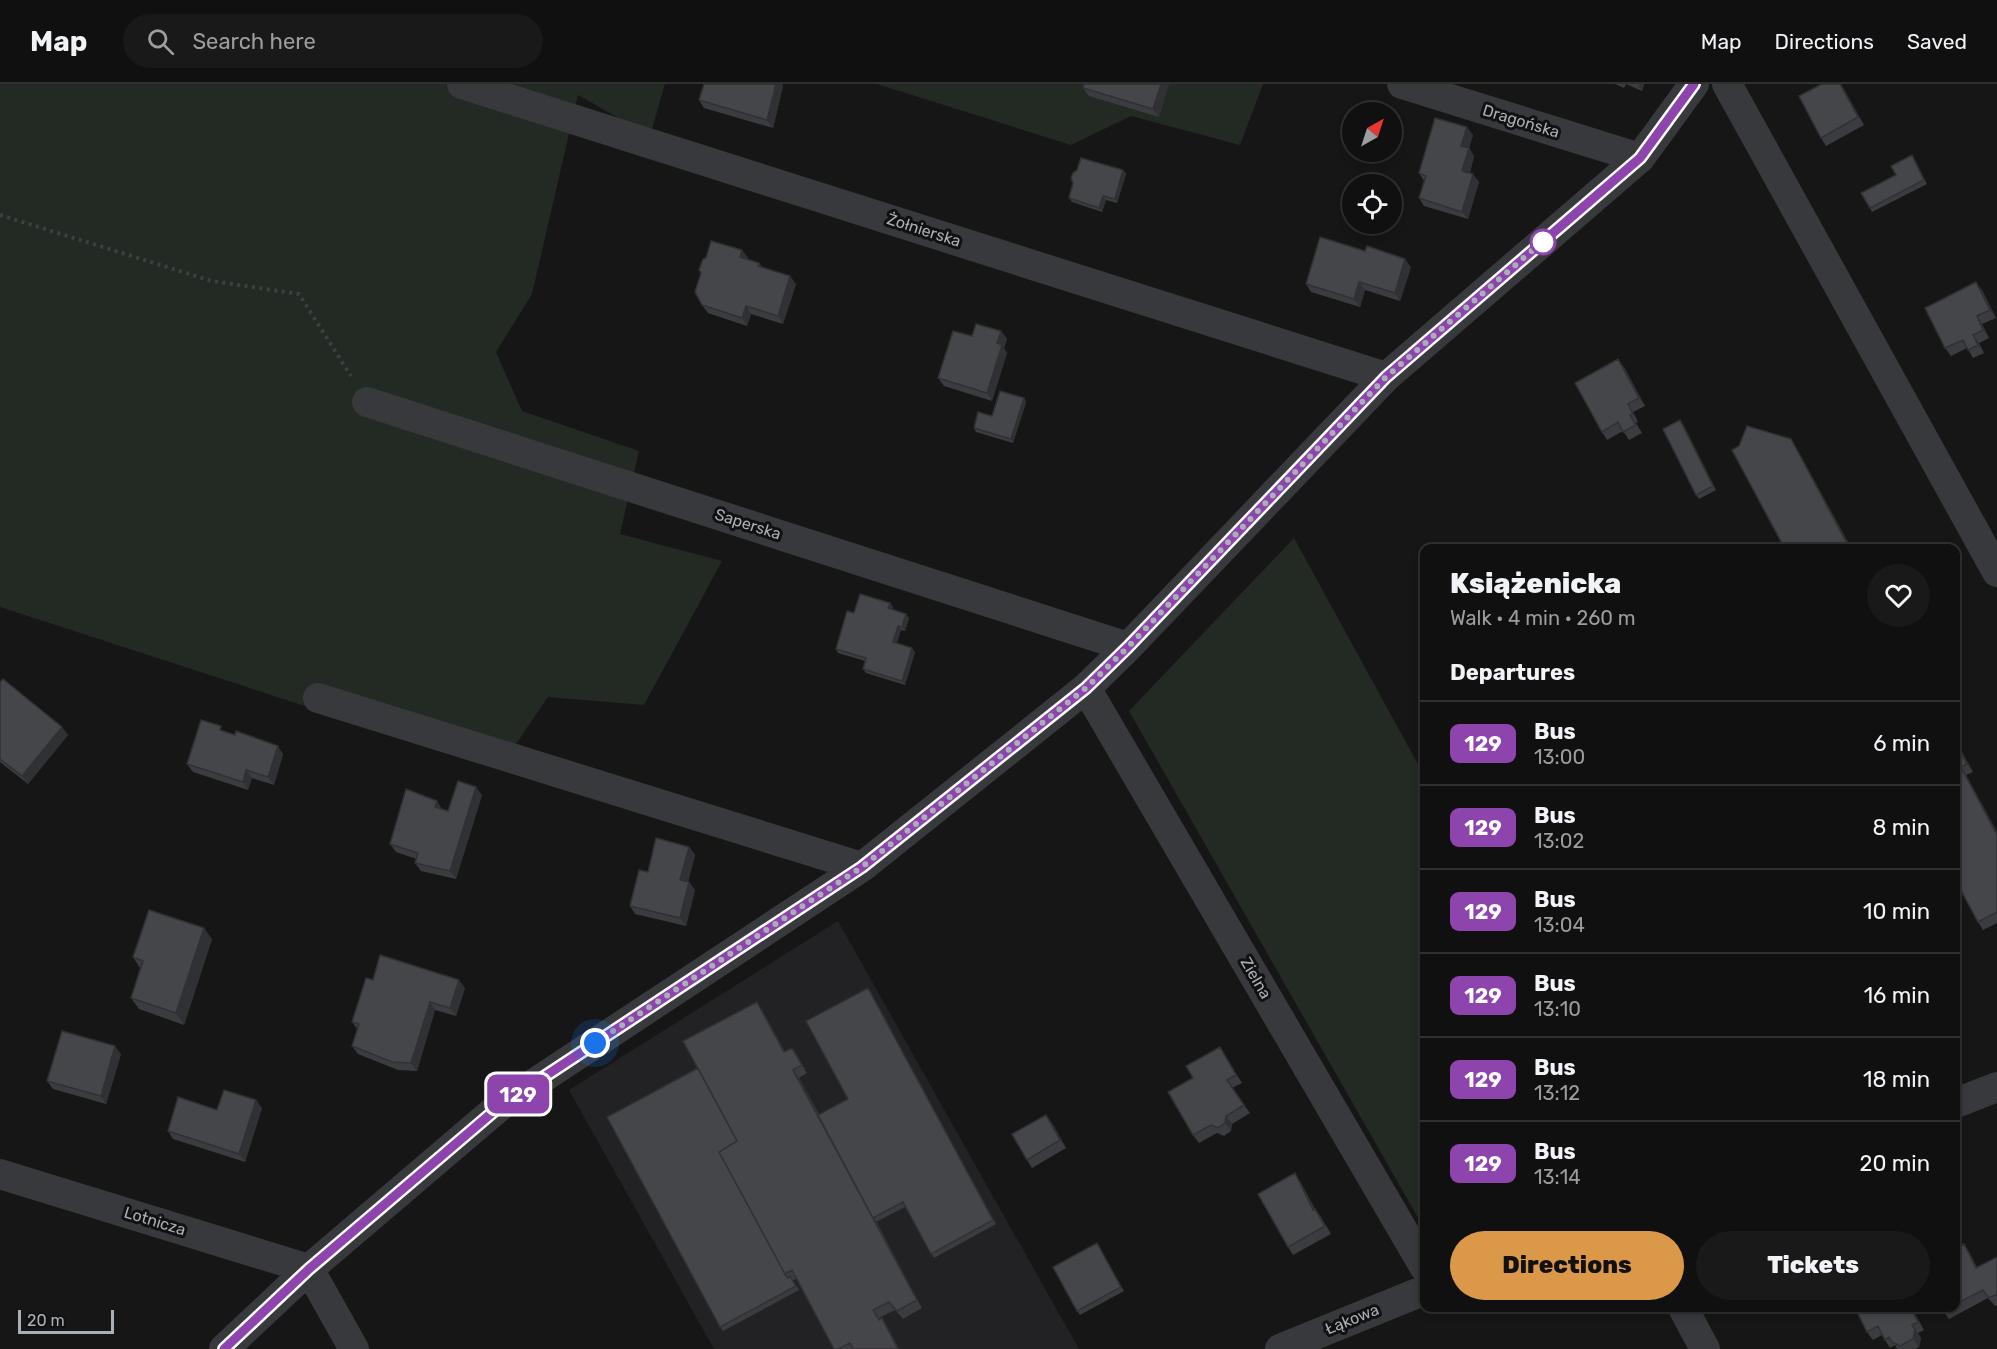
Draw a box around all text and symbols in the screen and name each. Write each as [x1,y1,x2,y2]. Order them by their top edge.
search box [123,14,543,68]
text: Map [30,25,87,58]
icon: search [144,25,177,58]
text: Search here [192,28,316,55]
text: Map [1701,29,1742,54]
text: Directions [1775,29,1874,54]
text: Saved [1907,29,1967,54]
street label: Dragońska [1480,100,1562,142]
north arrow [1342,102,1402,162]
map controls [1342,102,1402,234]
button: locate [1342,174,1402,234]
street label: Żołnierska [885,209,963,251]
unlabelled marker [1530,229,1556,255]
street label: Saperska [713,504,783,544]
button: heart [1867,564,1930,627]
text: Książenicka [1450,567,1621,600]
text: Walk · 4 min · 260 m [1450,606,1636,630]
text: Departures [1450,659,1575,686]
text: Bus [1534,718,1576,745]
text: 6 min [1873,730,1930,757]
text: 129 [1464,731,1502,756]
text: 13:00 [1534,745,1585,769]
text: Bus [1534,802,1576,829]
text: 8 min [1872,814,1930,841]
text: 129 [1464,815,1502,840]
text: 13:02 [1534,829,1584,853]
text: Bus [1534,886,1576,913]
text: 10 min [1863,898,1930,925]
text: 129 [1464,899,1502,924]
text: 13:04 [1534,913,1585,937]
street label: Zielna [1237,954,1275,1002]
text: Bus [1534,970,1576,997]
text: 16 min [1864,982,1930,1009]
text: 129 [1464,983,1502,1008]
text: 13:10 [1534,997,1581,1021]
your location [580,1028,610,1058]
text: Bus [1534,1054,1576,1081]
text: 18 min [1863,1066,1930,1093]
text: 129 [1464,1067,1502,1092]
line badge: 129 [484,1074,552,1114]
text: 13:12 [1534,1081,1580,1105]
text: 129 [499,1082,537,1107]
text: Bus [1534,1138,1576,1165]
text: 20 min [1860,1150,1930,1177]
text: 129 [1464,1151,1502,1176]
text: 13:14 [1534,1165,1581,1189]
street label: Lotnicza [122,1203,188,1239]
button: Directions [1450,1231,1684,1300]
button: Tickets [1696,1231,1930,1300]
street label: Łąkowa [1322,1300,1382,1338]
scale bar [18,1307,114,1334]
text: 20 m [27,1311,65,1330]

